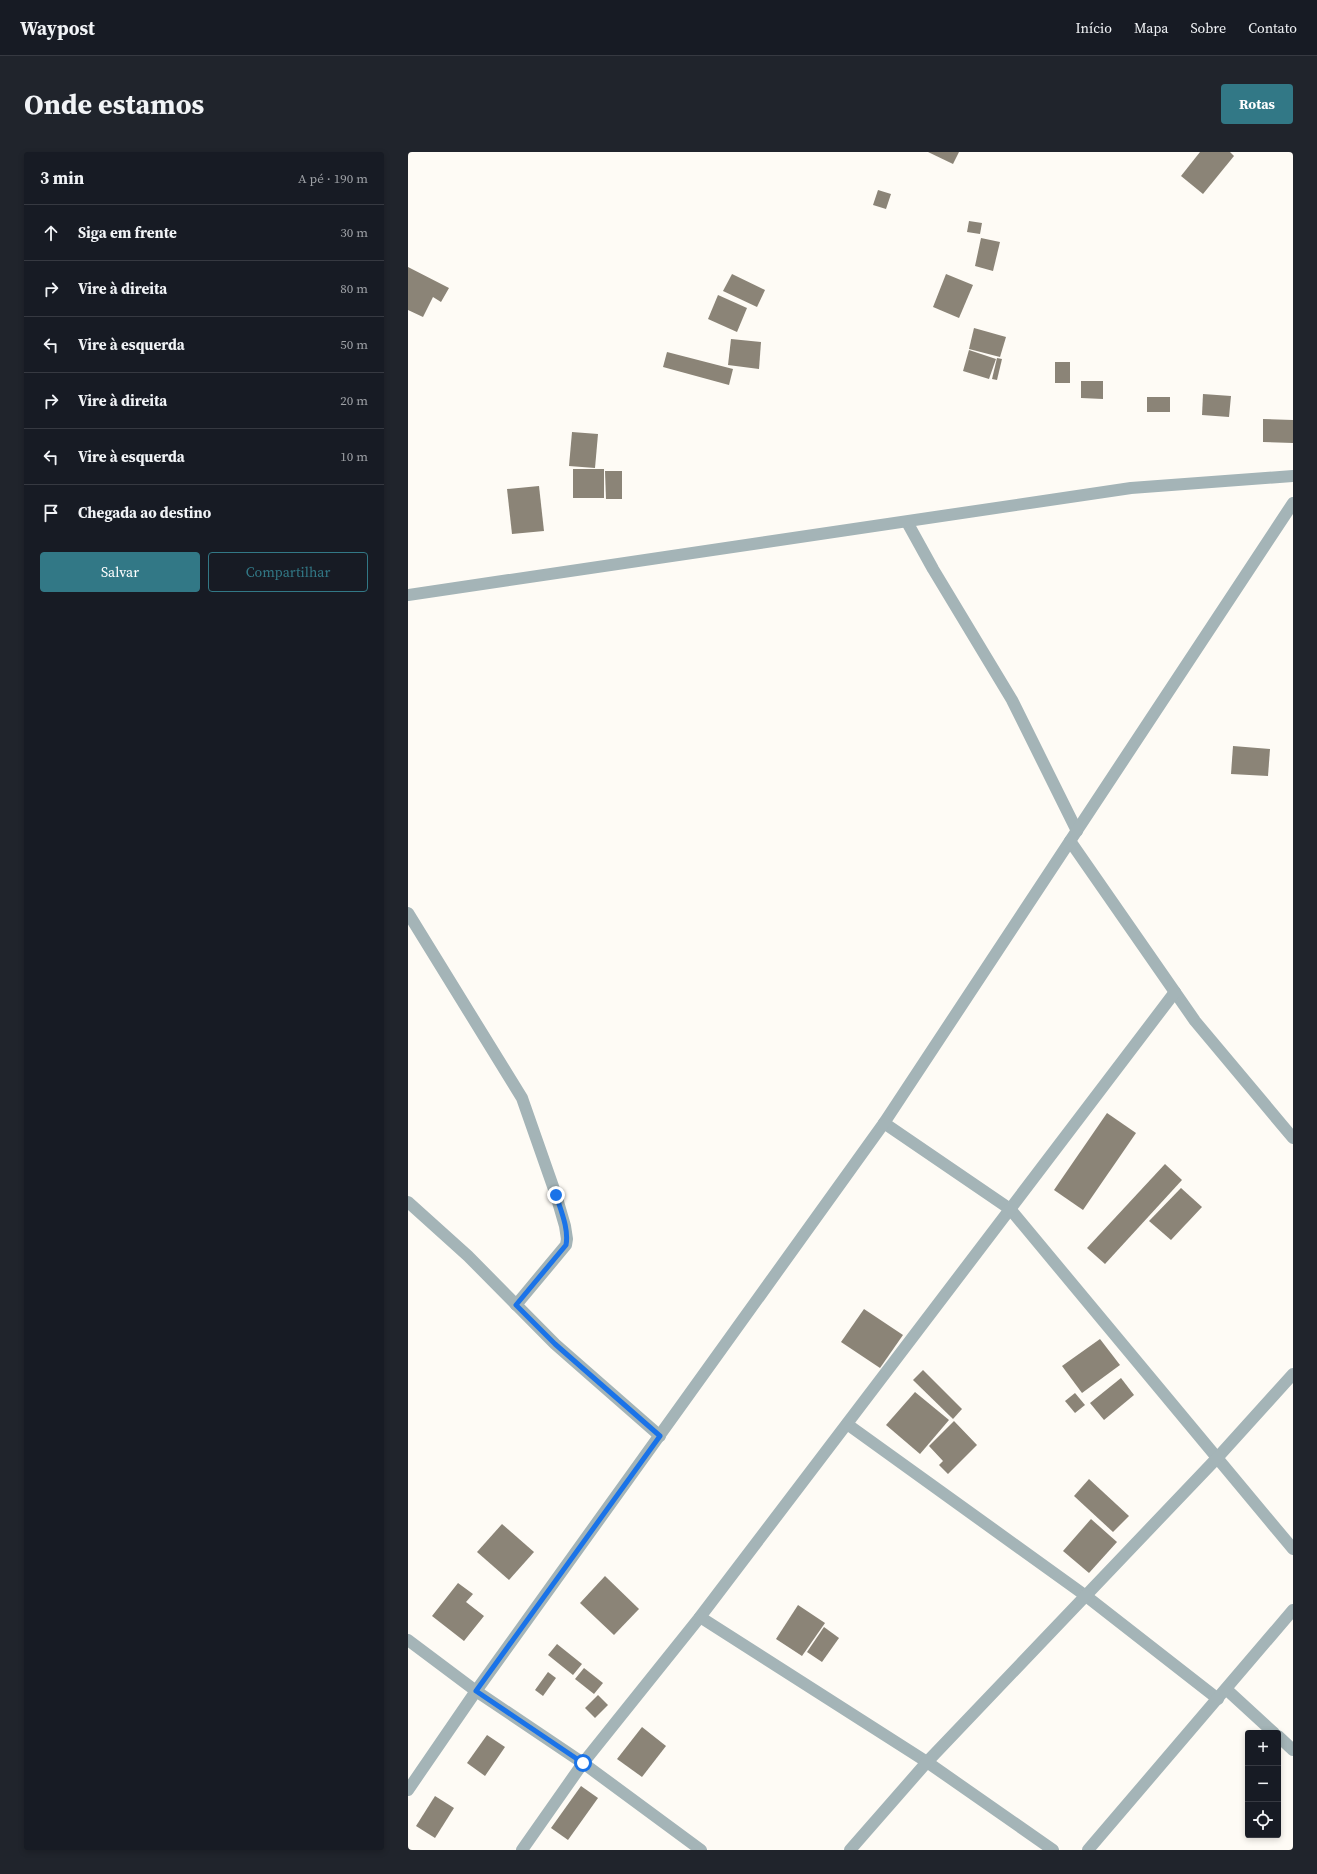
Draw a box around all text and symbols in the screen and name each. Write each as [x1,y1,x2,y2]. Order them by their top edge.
text: Waypost [20,15,95,41]
text: Início [1075,18,1112,38]
text: Mapa [1134,18,1168,38]
text: Sobre [1190,18,1226,38]
text: Contato [1248,18,1297,38]
button: Rotas [1221,84,1293,124]
text: Onde estamos [24,85,204,123]
text: 3 min [40,166,84,190]
text: A pé · 190 m [298,170,368,187]
icon: ahead [40,222,62,244]
text: Siga em frente [78,222,177,243]
text: 30 m [340,224,368,241]
icon: right [40,278,62,300]
text: Vire à direita [78,278,167,299]
text: 80 m [340,280,368,297]
icon: left [40,334,62,356]
text: Vire à esquerda [78,334,185,355]
text: 50 m [340,336,368,353]
icon: right [40,390,62,412]
text: Vire à direita [78,390,167,411]
text: 20 m [340,392,368,409]
icon: left [40,446,62,468]
text: Vire à esquerda [78,446,185,467]
text: 10 m [340,448,368,465]
icon: arrive [40,502,62,524]
text: Chegada ao destino [78,502,211,523]
button: Salvar [40,552,200,592]
button: Compartilhar [208,552,368,592]
route end [547,1186,565,1204]
map controls [1245,1730,1281,1838]
button: + [1245,1730,1281,1766]
route start [574,1754,592,1772]
button: − [1245,1766,1281,1802]
button: locate [1245,1802,1281,1838]

